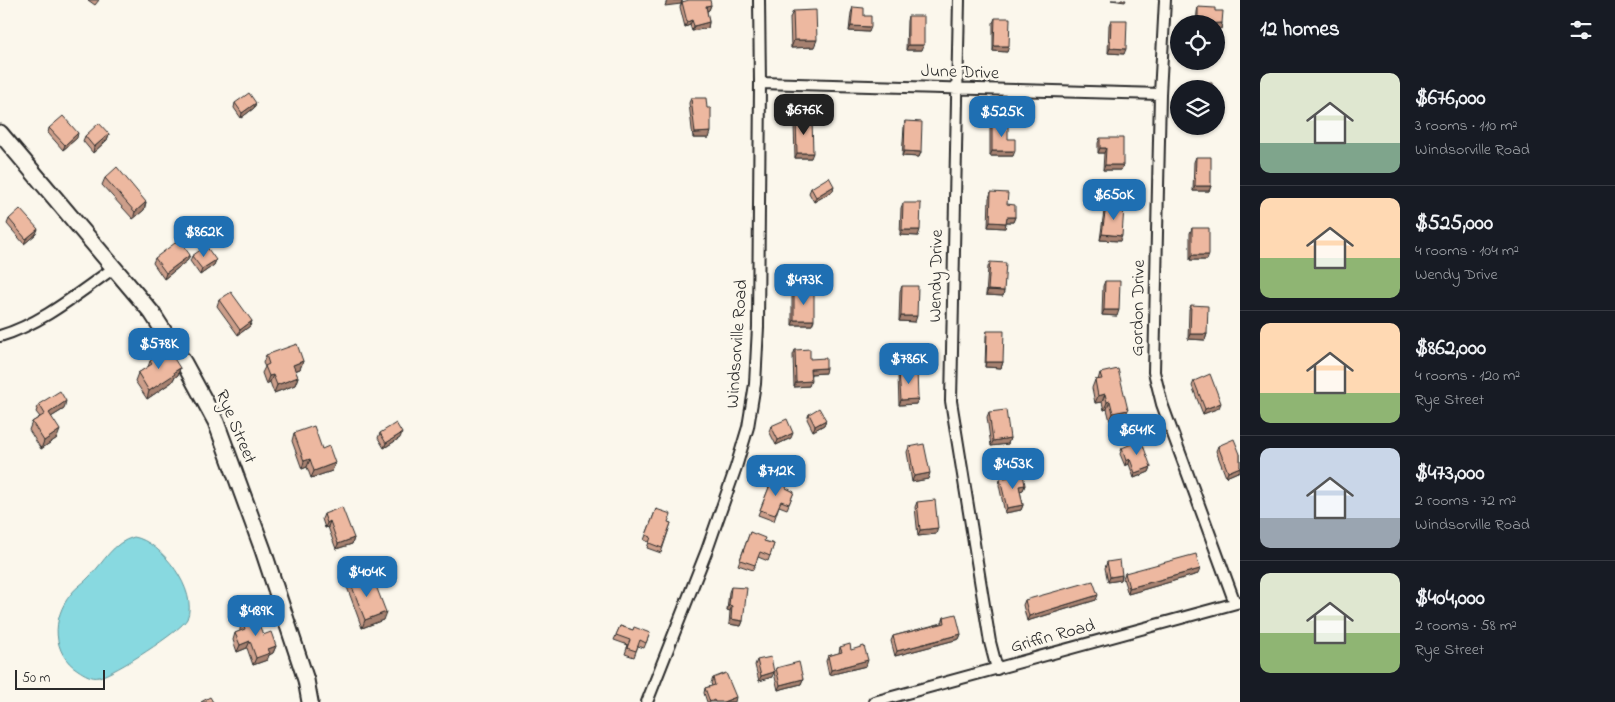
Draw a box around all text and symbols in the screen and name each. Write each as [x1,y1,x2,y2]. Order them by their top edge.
map controls [1170,15,1225,135]
button: locate [1170,15,1225,70]
text: 12 homes [1260,15,1340,45]
icon: filters [1567,16,1595,44]
street label: June Drive [921,59,1000,87]
button: layers [1170,80,1225,135]
text: $676,000 [1415,84,1486,114]
icon: home [1300,93,1360,153]
pin: $676K [769,94,839,136]
pin: $525K [967,96,1037,138]
text: $676K [785,98,823,122]
text: $525K [980,100,1024,124]
text: 3 rooms · 110 m² [1415,114,1517,138]
text: Windsorville Road [1415,138,1530,162]
pin: $650K [1079,178,1149,221]
text: $650K [1094,183,1134,207]
text: $525,000 [1415,209,1493,239]
pin: $862K [169,216,239,258]
icon: home [1300,218,1360,278]
text: $862K [185,220,223,244]
street label: Wendy Drive [923,228,951,323]
text: 4 rooms · 104 m² [1415,239,1519,263]
street label: Gordon Drive [1125,259,1153,357]
text: Wendy Drive [1415,263,1498,287]
pin: $473K [769,264,839,306]
text: $473K [785,268,823,292]
street label: Windsorville Road [721,279,755,409]
pin: $578K [124,328,194,370]
text: $578K [139,332,179,356]
text: $862,000 [1415,334,1486,364]
pin: $786K [874,342,944,385]
icon: home [1300,343,1360,403]
text: $786K [890,347,928,371]
text: 4 rooms · 120 m² [1415,364,1520,388]
street label: Rye Street [208,386,262,468]
text: Rye Street [1415,388,1484,412]
pin: $641K [1102,414,1172,456]
text: $641K [1119,418,1155,442]
pin: $453K [978,448,1048,490]
text: $453K [993,452,1033,476]
pin: $712K [741,454,811,497]
text: $712K [757,459,795,483]
text: $473,000 [1415,459,1485,489]
icon: home [1300,468,1360,528]
text: 2 rooms · 72 m² [1415,489,1516,513]
text: Windsorville Road [1415,513,1530,537]
pin: $404K [332,556,402,598]
text: $404K [348,560,386,584]
text: $404,000 [1415,584,1485,614]
icon: home [1300,593,1360,653]
pin: $489K [221,594,291,637]
text: $489K [239,599,273,623]
street label: Griffin Road [1008,613,1098,661]
text: 2 rooms · 58 m² [1415,614,1517,638]
text: Rye Street [1415,638,1484,662]
scale bar [15,667,105,690]
text: 50 m [22,668,50,689]

